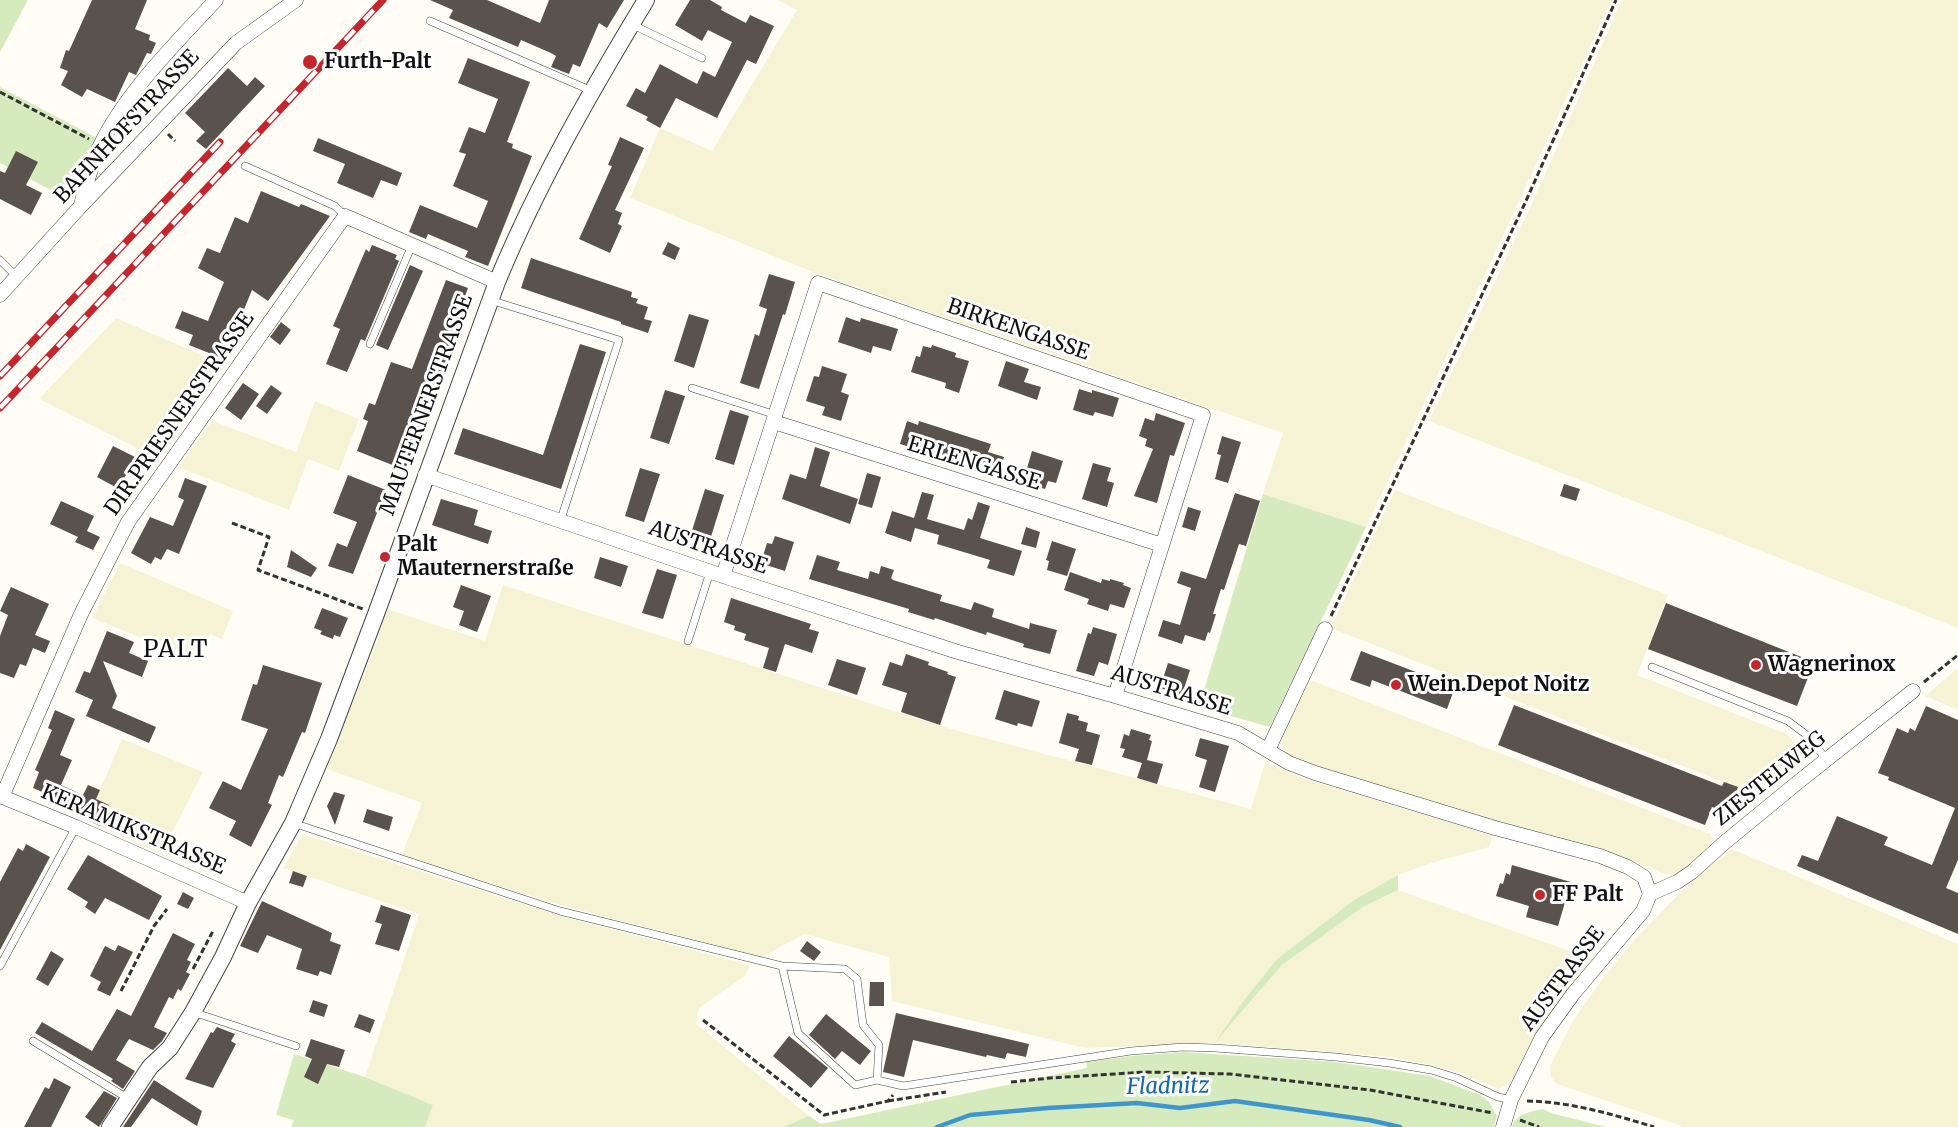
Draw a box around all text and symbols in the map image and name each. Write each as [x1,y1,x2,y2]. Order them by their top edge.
street label: BAHNHOFSTRASSE [49,45,205,209]
place label: Furth-Palt [324,49,432,75]
marker: Furth-Palt [301,53,319,71]
street label: MAUTERNERSTRASSE [375,291,479,519]
street label: BIRKENGASSE [944,294,1092,366]
street label: DIR.PRIESNERSTRASSE [100,307,260,521]
street label: ERLENGASSE [904,432,1044,496]
street label: AUSTRASSE [645,516,771,580]
place label: Palt Mauternerstraße [397,532,574,582]
marker: Palt Mauternerstraße [378,550,392,564]
district label: PALT [143,636,209,664]
place label: Wagnerinox [1768,652,1895,678]
marker: Wagnerinox [1749,658,1763,672]
street label: AUSTRASSE [1108,661,1234,721]
place label: Wein.Depot Noitz [1408,672,1589,698]
marker: Wein.Depot Noitz [1389,678,1403,692]
street label: ZIESTELWEG [1709,726,1831,832]
street label: KERAMIKSTRASSE [37,780,229,880]
place label: FF Palt [1552,882,1623,908]
marker: FF Palt [1533,888,1547,902]
street label: AUSTRASSE [1516,922,1610,1036]
water label: Fladnitz [1126,1073,1210,1101]

